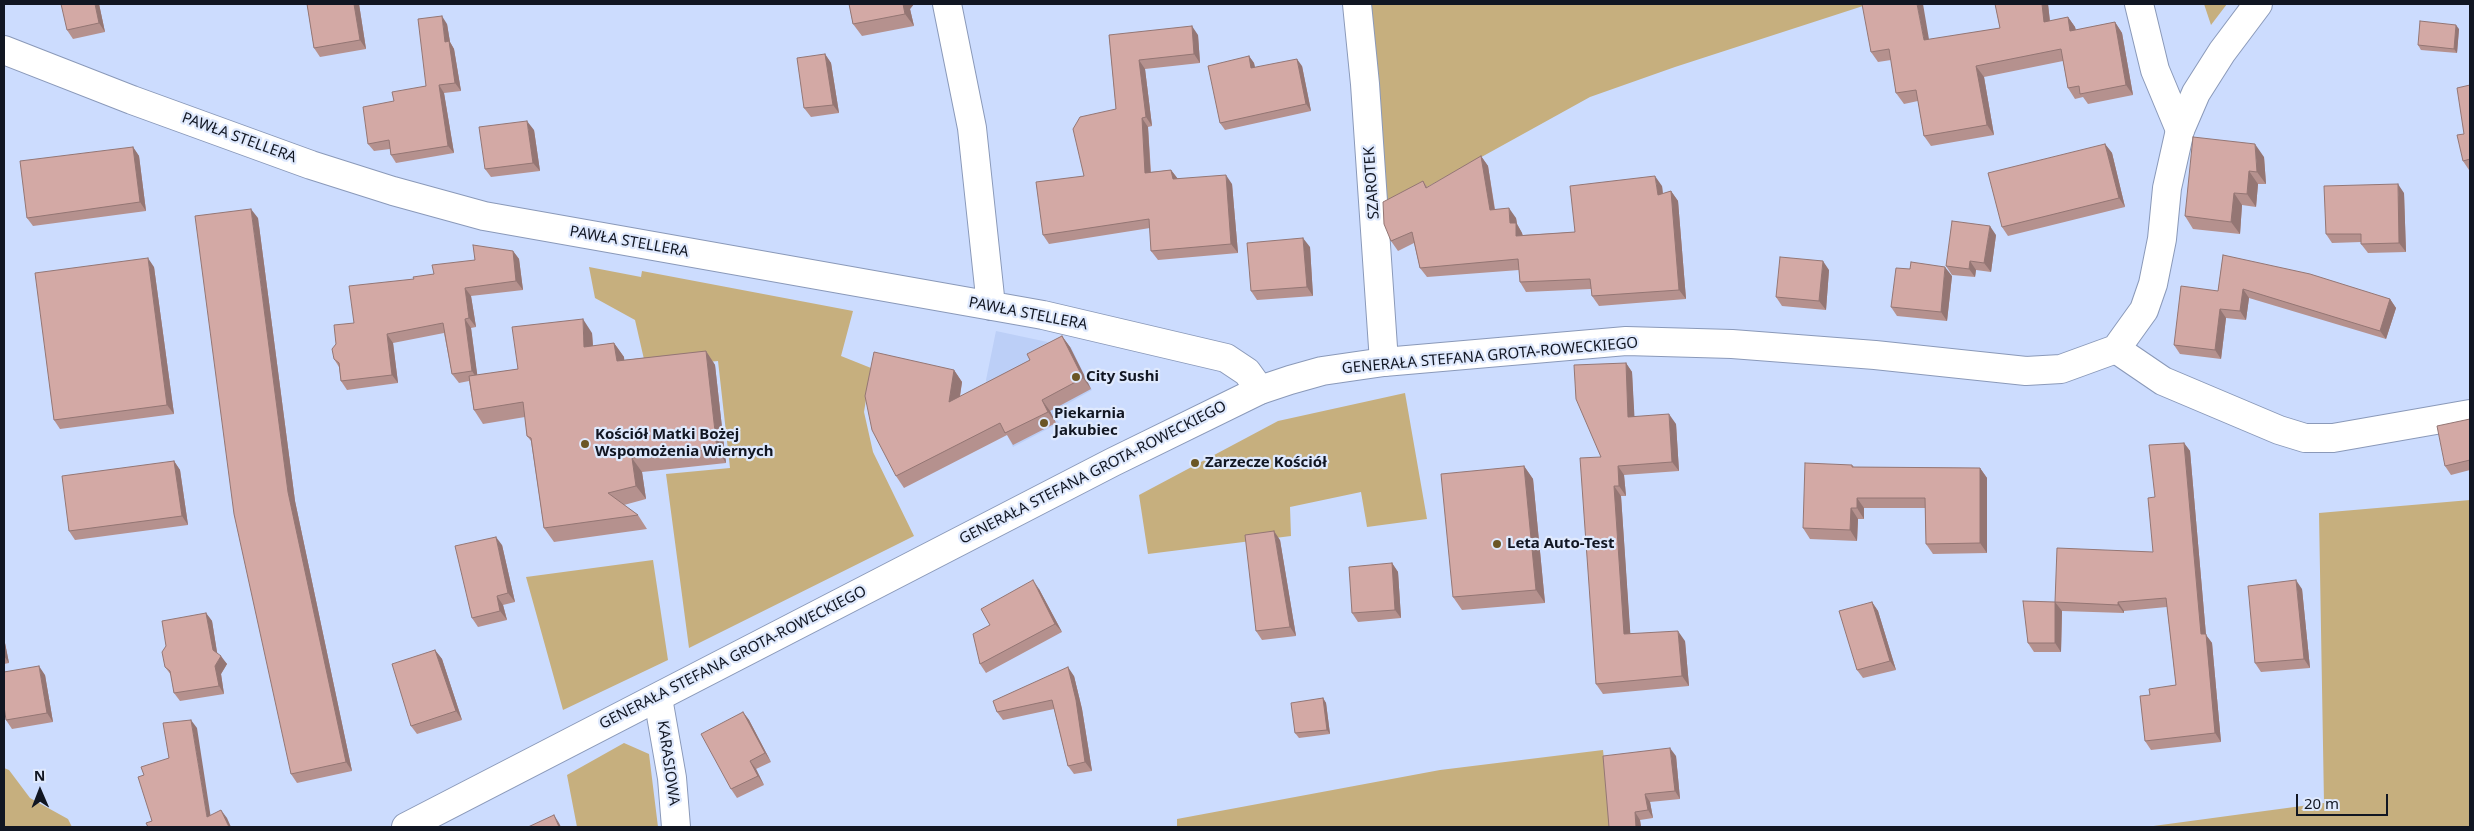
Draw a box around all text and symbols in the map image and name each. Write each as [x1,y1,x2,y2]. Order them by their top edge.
street label: PAWŁA STELLERA [179,109,299,167]
street label: SZAROTEK [1360,146,1384,220]
street label: PAWŁA STELLERA [568,223,690,261]
street label: PAWŁA STELLERA [967,294,1089,334]
street label: GENERAŁA STEFANA GROTA-ROWECKIEGO [1341,334,1639,378]
place label: City Sushi [1086,368,1159,386]
marker: City Sushi [1070,371,1082,383]
street label: GENERAŁA STEFANA GROTA-ROWECKIEGO [956,397,1230,549]
place label: Piekarnia Jakubiec [1054,405,1125,440]
marker: Piekarnia Jakubiec [1038,417,1050,429]
place label: Kościół Matki Bożej Wspomożenia Wiernych [595,426,774,461]
marker: Kościół Matki Bożej Wspomożenia Wiernych [579,438,591,450]
place label: Zarzecze Kościół [1205,454,1327,472]
marker: Zarzecze Kościół [1189,457,1201,469]
place label: Leta Auto-Test [1507,535,1615,553]
marker: Leta Auto-Test [1491,538,1503,550]
street label: GENERAŁA STEFANA GROTA-ROWECKIEGO [596,582,870,734]
street label: KARASIOWA [653,719,683,807]
north arrow [15,766,65,816]
text: N [34,766,46,785]
scale bar [2299,784,2392,816]
text: 20 m [2304,793,2339,813]

